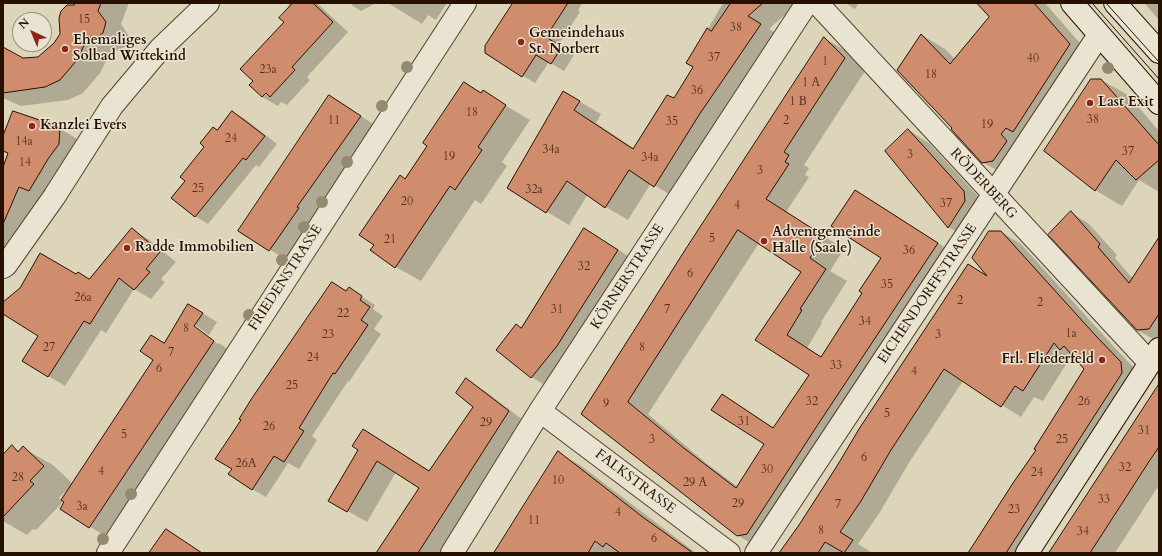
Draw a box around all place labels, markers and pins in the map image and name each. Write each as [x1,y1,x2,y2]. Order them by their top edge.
place label: Gemeindehaus St. Norbert [529,26,625,58]
place label: Ehemaliges Solbad Wittekind [73,33,186,66]
marker: Gemeindehaus St. Norbert [516,37,526,47]
marker: Ehemaliges Solbad Wittekind [60,44,70,54]
place label: Last Exit [1098,95,1154,111]
marker: Last Exit [1085,98,1095,108]
place label: Kanzlei Evers [40,118,127,134]
marker: Kanzlei Evers [27,121,37,131]
place label: Adventgemeinde Halle (Saale) [772,225,881,258]
marker: Adventgemeinde Halle (Saale) [759,236,769,246]
place label: Radde Immobilien [135,240,254,256]
marker: Radde Immobilien [122,243,132,253]
place label: Frl. Fliederfeld [1002,352,1094,368]
marker: Frl. Fliederfeld [1097,355,1107,365]

